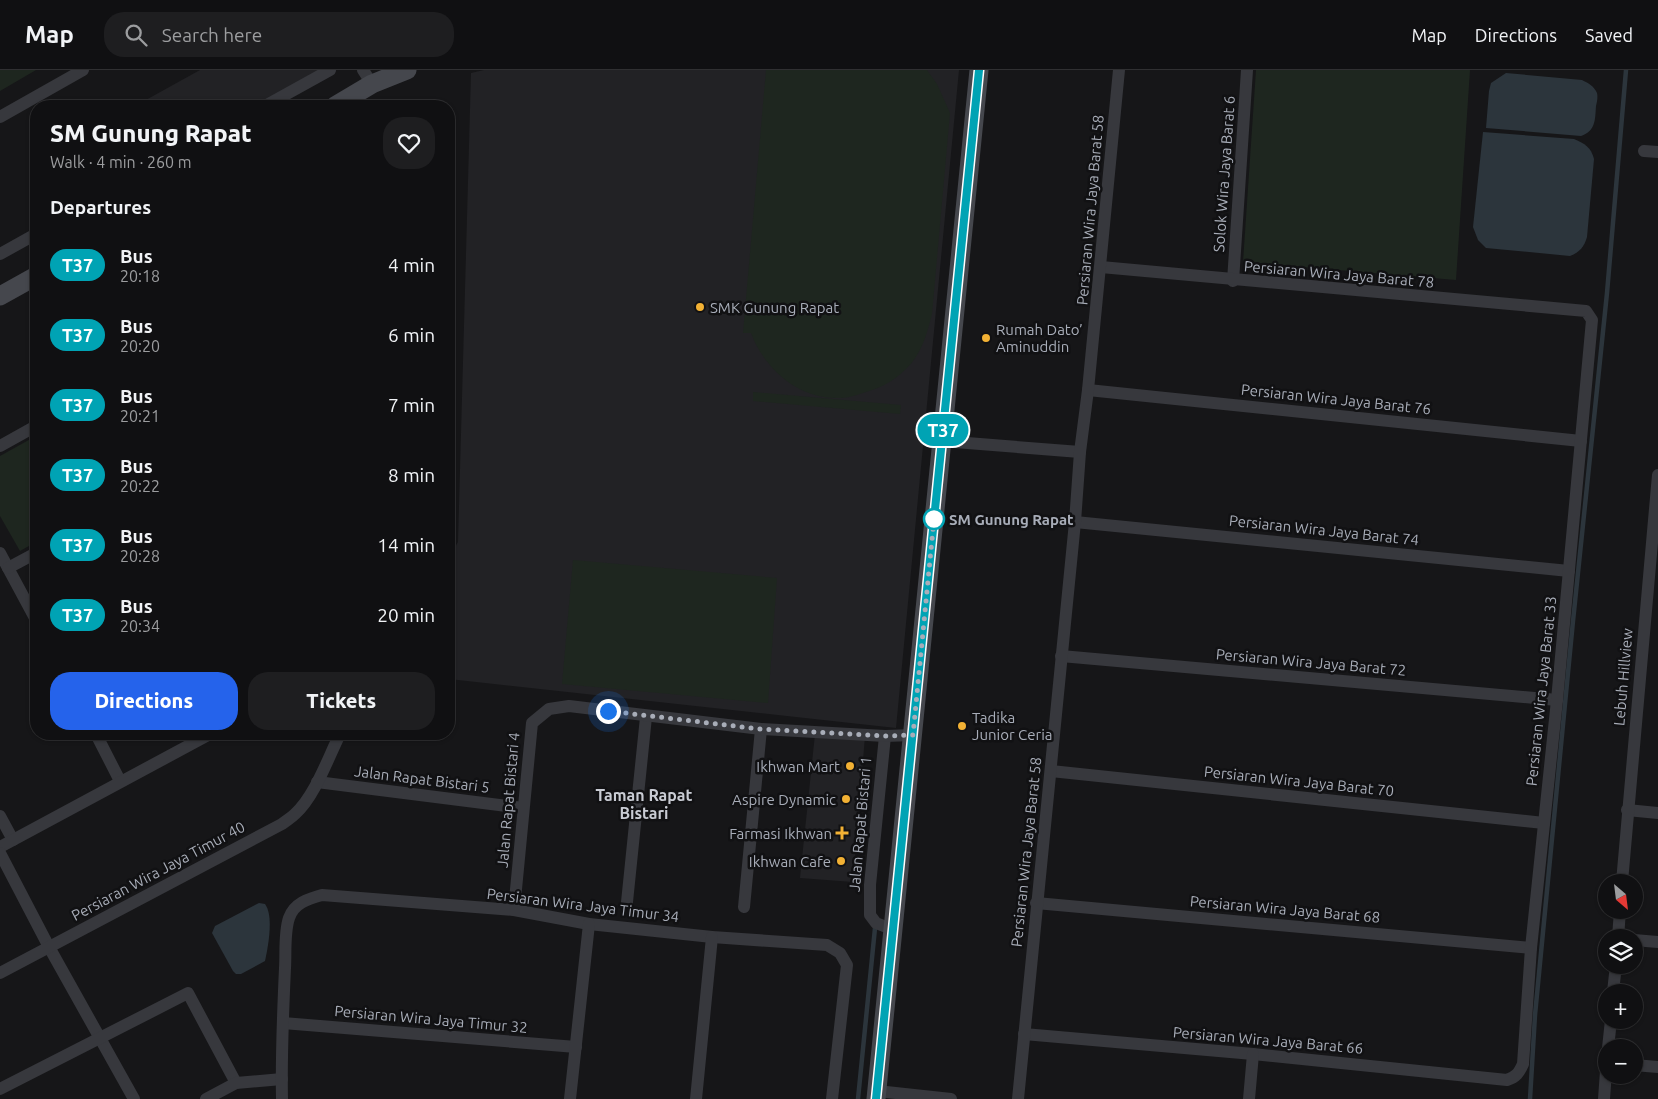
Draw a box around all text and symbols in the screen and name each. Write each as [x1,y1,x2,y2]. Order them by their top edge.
search box [104,12,454,57]
text: Map [25,21,74,48]
icon: search [122,21,150,49]
text: Search here [162,24,262,46]
text: Map [1411,25,1447,45]
text: Directions [1475,25,1557,45]
text: Saved [1585,25,1633,45]
street label: Solok Wira Jaya Barat 6 [1210,95,1238,253]
street label: Persiaran Wira Jaya Barat 58 [1073,114,1107,306]
button: heart [383,117,435,169]
text: SM Gunung Rapat [50,120,252,147]
text: Walk · 4 min · 260 m [50,153,192,171]
text: Departures [50,196,151,218]
text: Bus [120,245,153,267]
text: 4 min [388,254,435,276]
text: T37 [62,255,93,275]
street label: Persiaran Wira Jaya Barat 78 [1243,257,1435,291]
text: 20:18 [120,267,160,285]
place label: SMK Gunung Rapat [710,299,839,316]
marker: SMK Gunung Rapat [694,301,706,313]
text: Bus [120,315,153,337]
place label: Rumah Dato’ Aminuddin [996,321,1083,355]
text: 6 min [388,324,435,346]
text: T37 [62,325,93,345]
marker: Rumah Dato’ Aminuddin [980,332,992,344]
text: 20:20 [120,337,160,355]
street label: Persiaran Wira Jaya Barat 76 [1240,381,1432,417]
text: Bus [120,385,153,407]
text: 7 min [388,394,435,416]
text: T37 [62,395,93,415]
text: 20:21 [120,407,160,425]
line badge: T37 [914,414,972,446]
text: T37 [927,420,959,440]
text: Bus [120,455,153,477]
text: 8 min [388,464,435,486]
text: T37 [62,465,93,485]
text: 20:22 [120,477,160,495]
marker: SM Gunung Rapat [923,508,945,530]
place label: SM Gunung Rapat [949,511,1074,528]
street label: Persiaran Wira Jaya Barat 74 [1228,512,1420,548]
text: Bus [120,525,153,547]
text: 14 min [377,534,435,556]
text: T37 [62,535,93,555]
text: 20:28 [120,547,160,565]
text: Bus [120,595,153,617]
street label: Persiaran Wira Jaya Barat 33 [1523,595,1559,787]
text: 20 min [377,604,435,626]
text: T37 [62,605,93,625]
text: 20:34 [120,617,160,635]
street label: Lebuh Hillview [1610,627,1636,727]
street label: Persiaran Wira Jaya Barat 72 [1215,645,1407,679]
button: Directions [50,672,238,730]
button: Tickets [248,672,435,730]
your location [596,699,621,724]
place label: Tadika Junior Ceria [972,709,1053,743]
marker: Tadika Junior Ceria [956,720,968,732]
street label: Jalan Rapat Bistari 4 [494,731,522,869]
street label: Jalan Rapat Bistari 1 [846,755,874,893]
street label: Persiaran Wira Jaya Barat 58 [1008,756,1044,948]
place label: Ikhwan Mart [756,758,840,775]
marker: Ikhwan Mart [844,760,856,772]
street label: Jalan Rapat Bistari 5 [353,762,491,796]
street label: Persiaran Wira Jaya Barat 70 [1203,763,1395,799]
district label: Taman Rapat Bistari [596,786,693,822]
place label: Aspire Dynamic [732,791,836,808]
marker: Aspire Dynamic [840,793,852,805]
street label: Persiaran Wira Jaya Timur 40 [68,818,248,924]
place label: Farmasi Ikhwan [729,825,832,842]
marker: Farmasi Ikhwan [836,827,848,839]
place label: Ikhwan Cafe [749,853,831,870]
marker: Ikhwan Cafe [835,855,847,867]
north arrow [1598,874,1642,919]
map controls [1598,874,1643,1084]
street label: Persiaran Wira Jaya Timur 34 [486,885,680,925]
street label: Persiaran Wira Jaya Barat 68 [1189,892,1381,926]
button: layers [1598,929,1643,974]
button: + [1598,984,1643,1029]
street label: Persiaran Wira Jaya Timur 32 [334,1002,528,1036]
street label: Persiaran Wira Jaya Barat 66 [1172,1023,1364,1057]
button: − [1598,1039,1643,1084]

